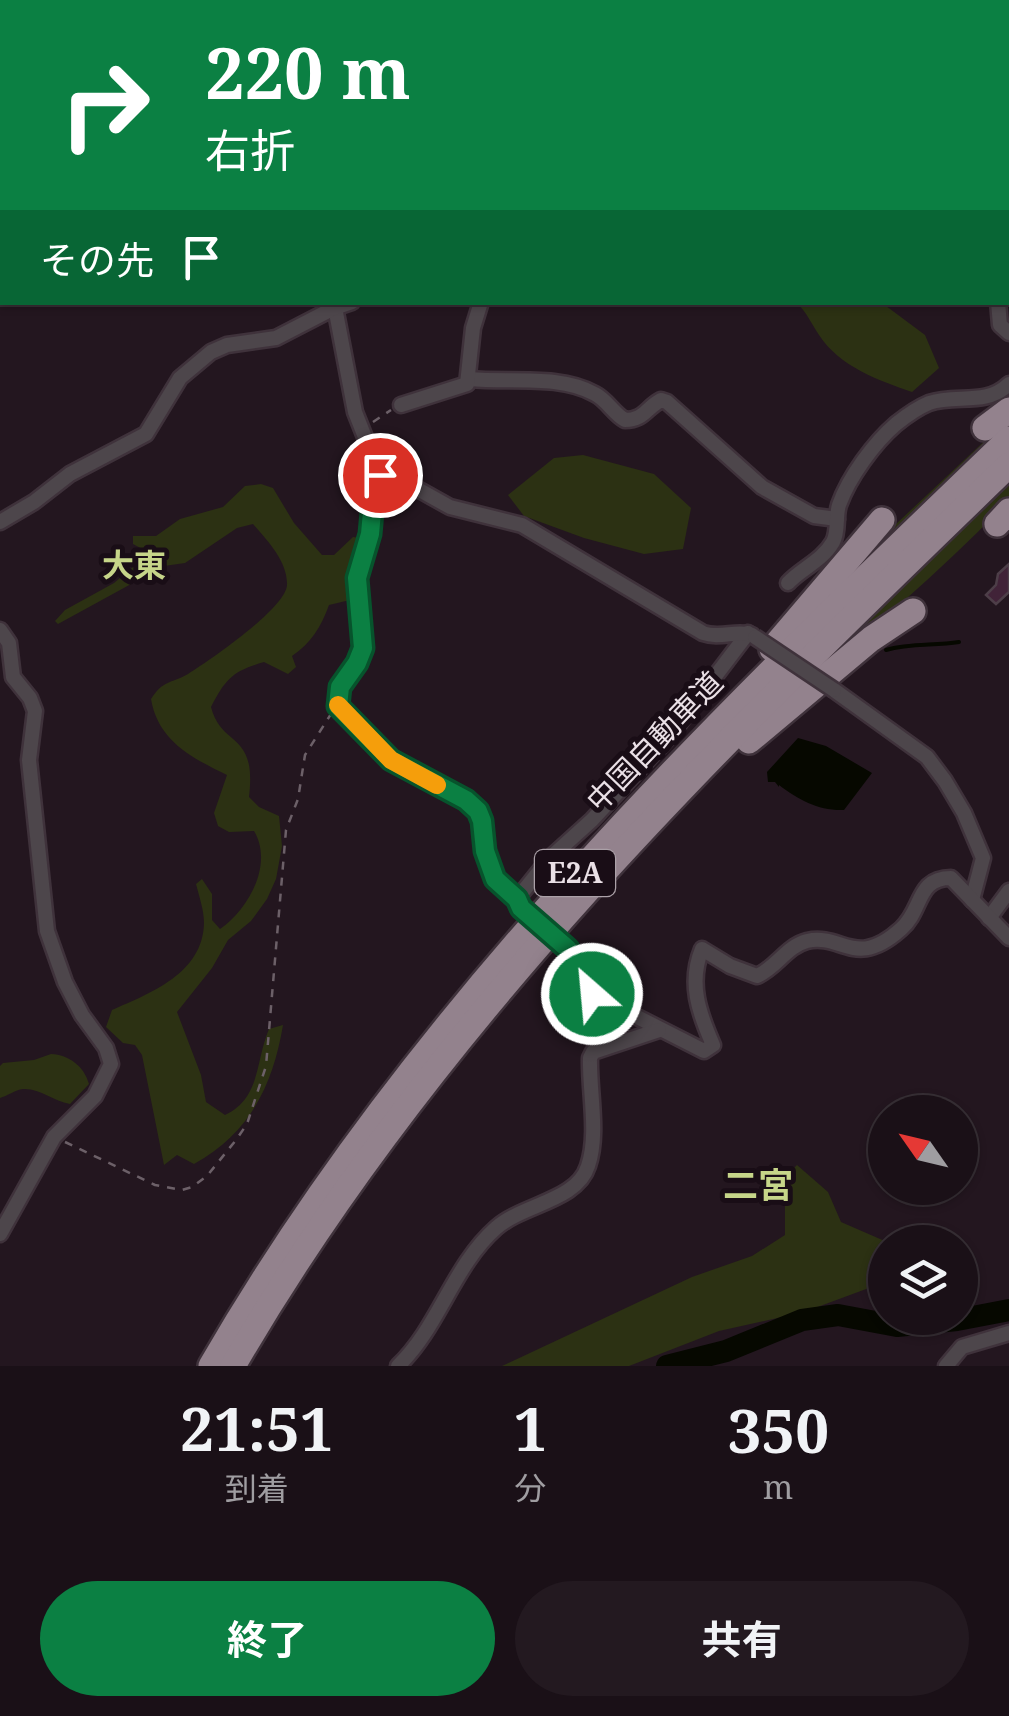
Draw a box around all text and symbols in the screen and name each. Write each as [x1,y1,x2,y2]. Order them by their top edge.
text: 220 m [205,24,411,120]
icon: right [40,40,170,170]
text: 右折 [205,119,295,180]
icon: arrive [174,230,229,285]
text: その先 [40,233,154,285]
pin [338,433,423,518]
icon: arrive [353,448,408,503]
district label: 大東 [102,543,166,586]
street label: 中国自動車道 [577,662,731,820]
road number: E2A [535,850,615,896]
position arrow [540,942,644,1046]
north arrow [868,1095,978,1205]
map controls [868,1095,978,1335]
district label: 二宮 [723,1161,793,1208]
button: layers [868,1225,978,1335]
text: 21:51 [180,1387,334,1469]
text: 1 [514,1387,548,1469]
text: 350 [727,1389,829,1471]
text: m [763,1465,793,1508]
text: 到着 [225,1466,289,1509]
text: 分 [515,1466,547,1509]
button: 終了 [40,1581,495,1696]
button: 共有 [515,1581,969,1696]

